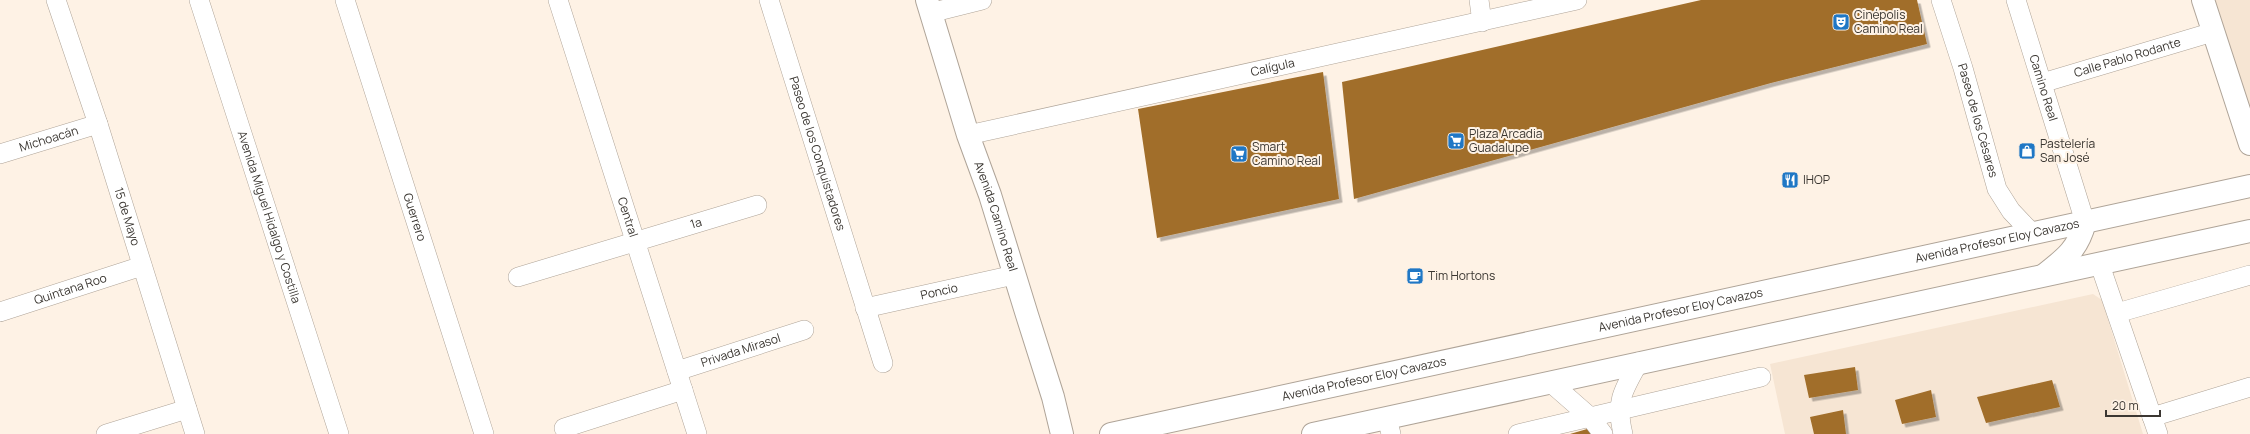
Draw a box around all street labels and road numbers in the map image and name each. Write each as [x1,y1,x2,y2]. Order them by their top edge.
street label: Calle Pablo Rodante [2072,33,2183,81]
street label: Camino Real [2025,52,2062,123]
street label: Calígula [1249,54,1296,80]
street label: Paseo de los Césares [1954,61,2002,179]
street label: Paseo de los Conquistadores [785,74,850,233]
street label: Michoacán [17,122,80,156]
street label: Avenida Miguel Hidalgo y Costilla [234,128,305,305]
street label: Avenida Camino Real [970,159,1022,273]
street label: 15 de Mayo [110,185,145,248]
street label: Guerrero [399,191,431,243]
street label: Central [614,195,642,239]
street label: 1a [688,213,704,233]
street label: Avenida Profesor Eloy Cavazos [1913,214,2081,267]
street label: Quintana Roo [32,269,109,308]
street label: Poncio [919,279,959,303]
street label: Avenida Profesor Eloy Cavazos [1597,283,1764,336]
street label: Privada Mirasol [699,329,783,371]
street label: Avenida Profesor Eloy Cavazos [1280,352,1448,405]

